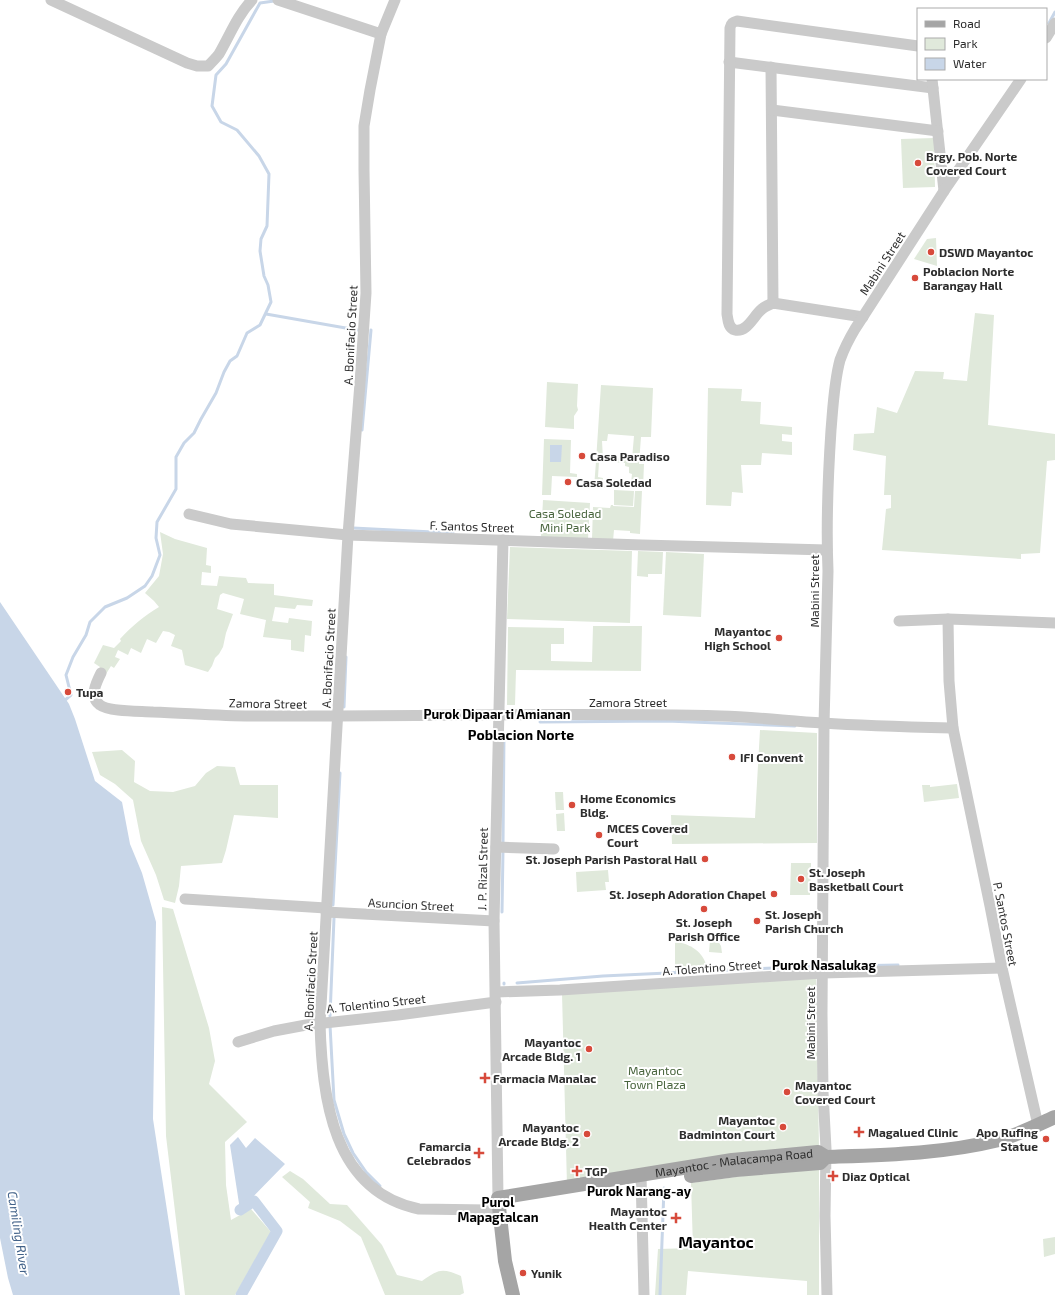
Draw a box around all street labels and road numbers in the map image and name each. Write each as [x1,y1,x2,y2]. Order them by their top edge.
street label: Mabini Street [856,228,908,297]
street label: A. Bonifacio Street [340,284,360,385]
street label: F. Santos Street [429,518,515,534]
street label: Mabini Street [807,554,821,627]
street label: A. Bonifacio Street [318,607,338,708]
street label: Zamora Street [229,695,308,711]
street label: Zamora Street [589,695,667,709]
street label: J. P. Rizal Street [474,827,490,911]
street label: P. Santos Street [991,881,1021,968]
street label: Asuncion Street [368,895,455,913]
street label: A. Bonifacio Street [300,930,320,1031]
street label: A. Tolentino Street [662,957,762,977]
street label: Mabini Street [803,986,817,1059]
street label: A. Tolentino Street [326,991,427,1015]
street label: Mayantoc - Malacampa Road [654,1146,814,1179]

